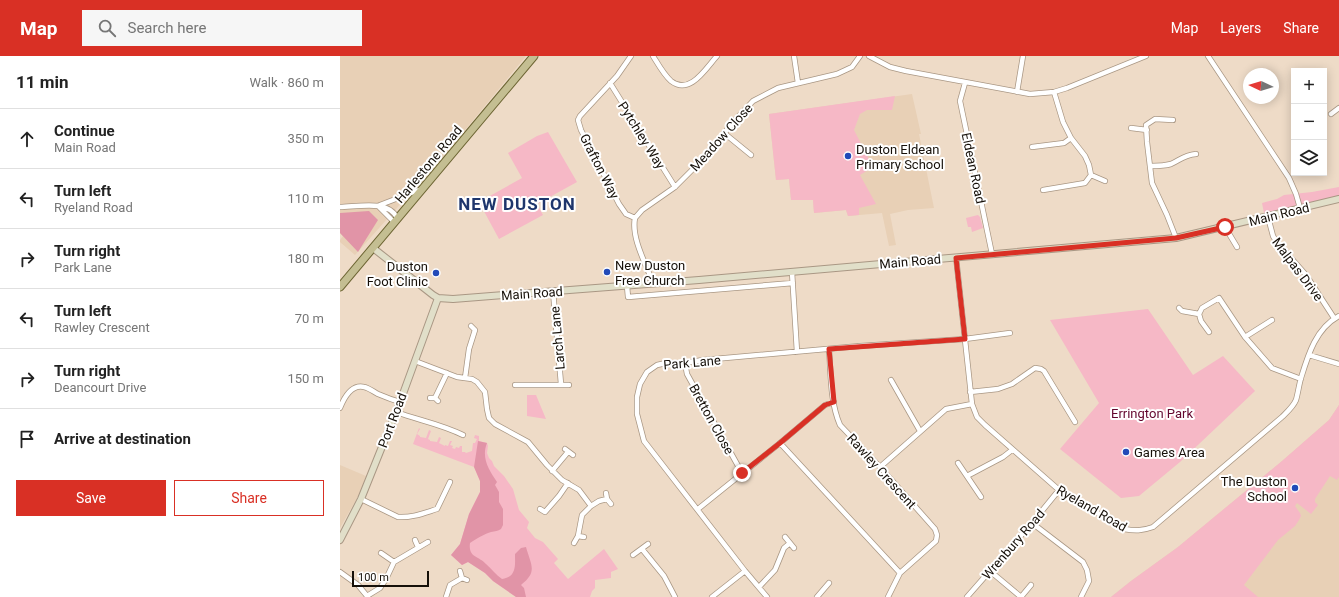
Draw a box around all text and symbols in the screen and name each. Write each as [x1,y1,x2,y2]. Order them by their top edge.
search box [82,10,362,46]
text: Map [20,17,58,40]
icon: search [96,17,118,39]
text: Search here [128,19,206,37]
text: Map [1171,20,1198,36]
text: Layers [1220,20,1261,36]
text: Share [1283,20,1319,36]
north arrow [1243,68,1279,104]
map controls [1291,68,1327,176]
button: + [1291,68,1327,104]
text: 11 min [16,72,69,92]
text: Walk · 860 m [249,75,324,90]
street label: Pytchley Way [615,99,668,172]
street label: Meadow Close [687,100,756,174]
button: − [1291,104,1327,140]
text: Continue [54,122,115,140]
street label: Harlestone Road [392,123,465,206]
icon: ahead [16,128,38,150]
text: 350 m [287,131,324,146]
street label: Grafton Way [577,131,622,201]
street label: Eldean Road [959,131,988,205]
text: Main Road [54,140,116,155]
button: layers [1291,140,1327,176]
place label: Duston Eldean Primary School [856,142,944,172]
marker: Duston Eldean Primary School [843,151,853,161]
text: Turn left [54,182,111,200]
icon: left [16,188,38,210]
text: 110 m [287,191,324,206]
district label: NEW DUSTON [458,194,576,214]
text: Ryeland Road [54,200,133,215]
street label: Main Road [1247,200,1311,229]
route start [1216,218,1234,236]
street label: Malpas Drive [1269,235,1326,304]
text: Turn right [54,242,120,260]
icon: right [16,248,38,270]
text: 180 m [287,251,324,266]
street label: Main Road [879,251,941,272]
place label: New Duston Free Church [615,258,685,288]
place label: Duston Foot Clinic [367,259,428,289]
text: Park Lane [54,260,112,275]
marker: New Duston Free Church [602,267,612,277]
marker: Duston Foot Clinic [431,268,441,278]
street label: Main Road [501,284,563,303]
text: Turn left [54,302,111,320]
street label: Larch Lane [547,305,568,370]
icon: left [16,308,38,330]
text: 70 m [295,311,324,326]
text: Rawley Crescent [54,320,150,335]
street label: Park Lane [663,353,721,372]
text: Turn right [54,362,120,380]
icon: right [16,368,38,390]
text: 150 m [287,371,324,386]
text: Deancourt Drive [54,380,146,395]
street label: Bretton Close [686,381,737,457]
street label: Port Road [375,391,410,450]
park label: Errington Park [1111,406,1193,421]
icon: arrive [16,428,38,450]
text: Arrive at destination [54,430,191,448]
street label: Rawley Crescent [844,431,919,512]
place label: Games Area [1134,445,1205,460]
marker: Games Area [1121,447,1131,457]
route end [733,464,751,482]
place label: The Duston School [1221,474,1287,504]
button: Save [16,480,166,516]
button: Share [174,480,324,516]
street label: Ryeland Road [1054,482,1130,535]
marker: The Duston School [1290,483,1300,493]
street label: Wrenbury Road [979,506,1048,582]
scale bar [352,569,429,588]
text: 100 m [358,571,389,584]

